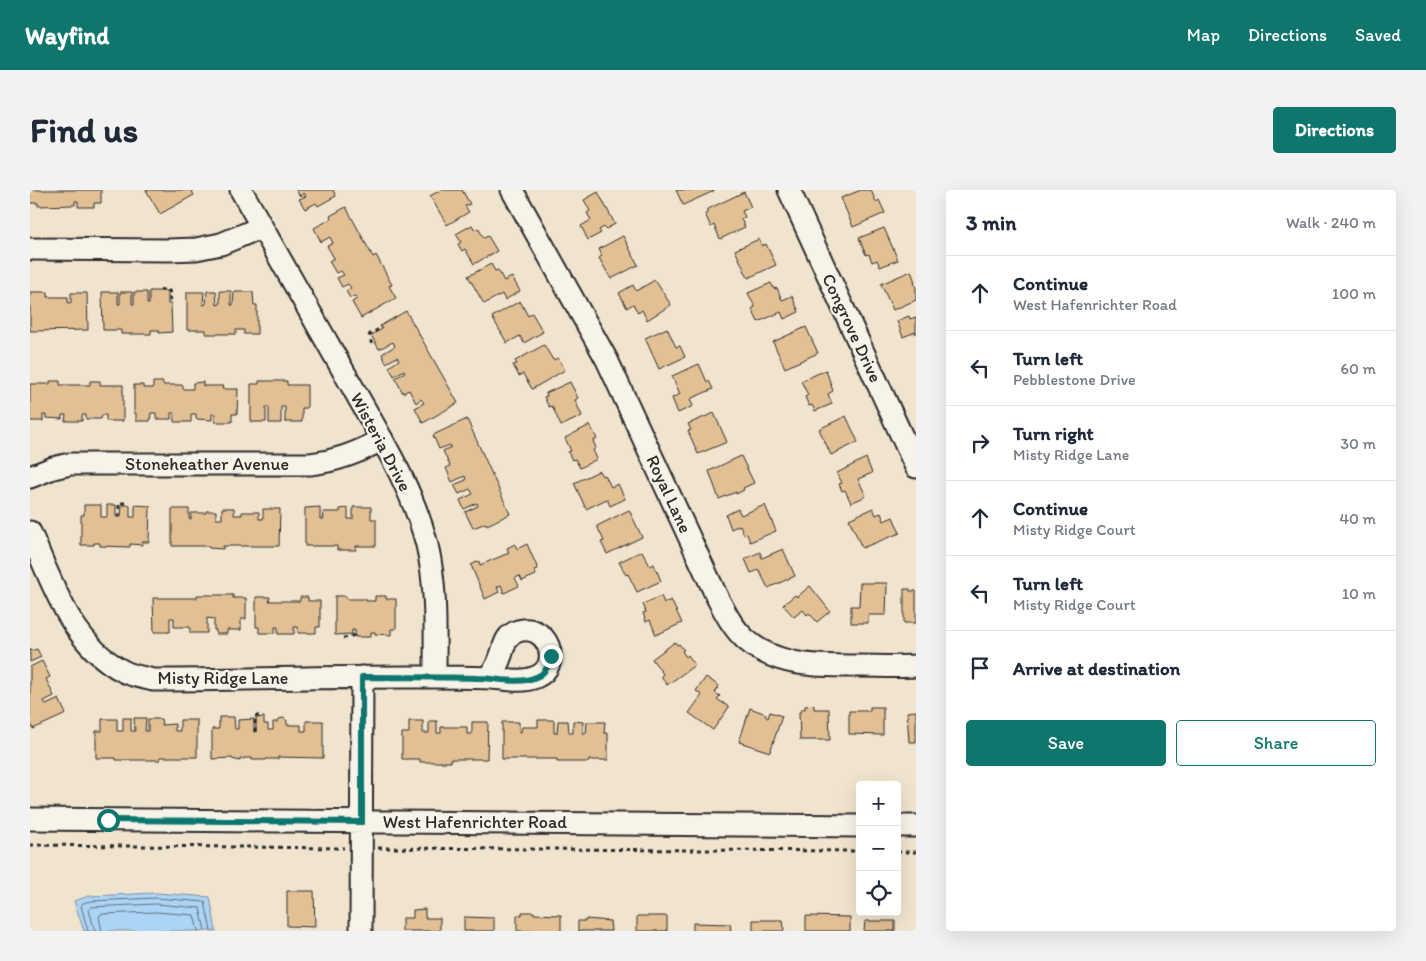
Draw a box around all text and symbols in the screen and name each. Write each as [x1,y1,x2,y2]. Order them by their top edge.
text: Wayfind [25,21,109,50]
text: Map [1187,24,1220,46]
text: Directions [1248,24,1327,46]
text: Saved [1355,24,1401,46]
button: Directions [1273,107,1396,153]
text: Find us [30,109,138,151]
text: 3 min [966,210,1016,235]
text: Walk · 240 m [1286,213,1376,232]
street label: Congrove Drive [817,270,887,386]
text: Continue [1013,272,1088,295]
icon: ahead [966,279,994,307]
text: 100 m [1332,284,1376,303]
text: West Hafenrichter Road [1013,295,1177,314]
text: Turn left [1013,347,1083,370]
icon: left [966,354,994,382]
text: 60 m [1341,359,1376,378]
text: Pebblestone Drive [1013,370,1136,389]
street label: Wisteria Drive [346,389,416,495]
text: Turn right [1013,422,1094,445]
icon: right [966,429,994,457]
text: 30 m [1340,434,1376,453]
text: Misty Ridge Lane [1013,445,1129,464]
street label: Royal Lane [641,451,697,537]
street label: Stoneheather Avenue [125,453,289,475]
text: Continue [1013,497,1088,520]
icon: ahead [966,504,994,532]
text: 40 m [1339,509,1376,528]
text: Misty Ridge Court [1013,520,1136,539]
text: Turn left [1013,572,1083,595]
icon: left [966,579,994,607]
text: 10 m [1342,584,1376,603]
text: Misty Ridge Court [1013,595,1136,614]
route end [540,645,563,668]
icon: arrive [966,654,994,682]
text: Arrive at destination [1013,657,1180,680]
street label: Misty Ridge Lane [158,667,288,689]
button: Save [966,720,1166,766]
button: Share [1176,720,1376,766]
map controls [856,781,901,916]
button: + [856,781,901,826]
route start [97,809,120,832]
street label: West Hafenrichter Road [383,811,567,833]
button: − [856,826,901,871]
button: locate [856,871,901,916]

